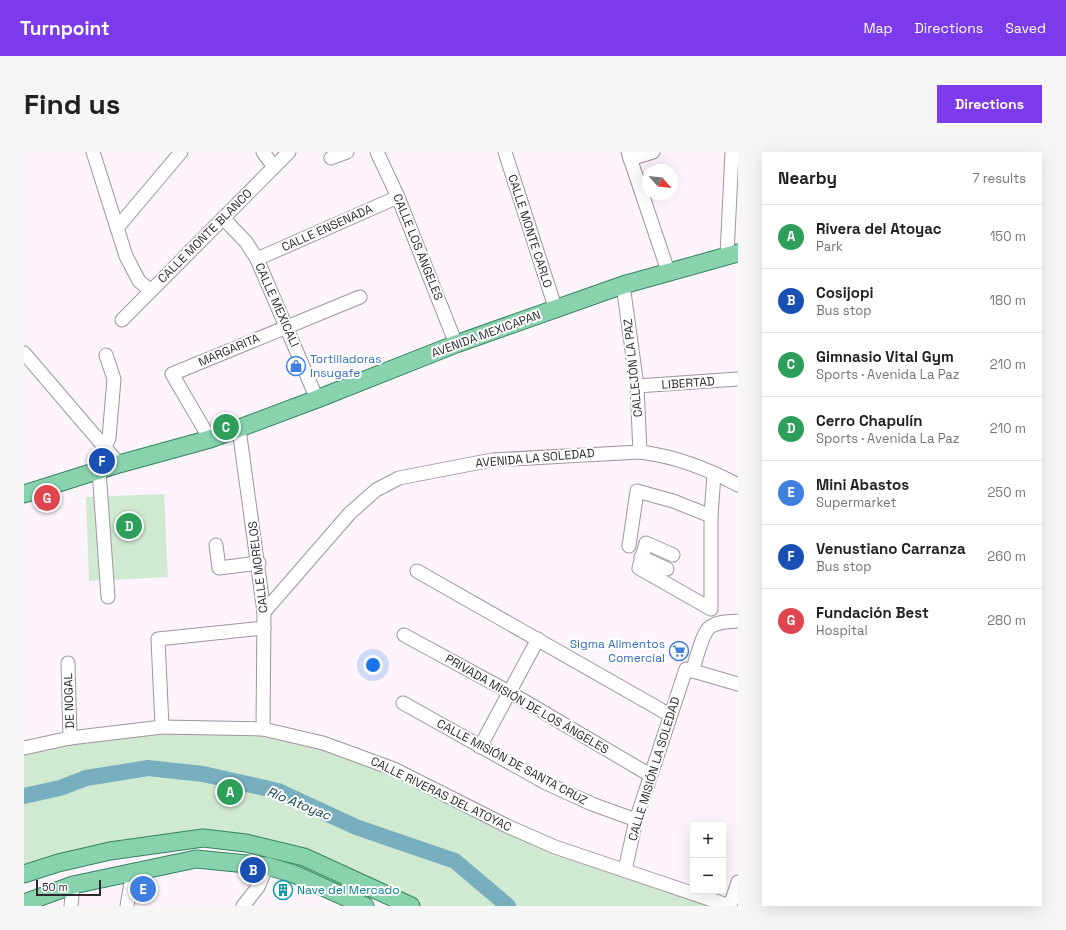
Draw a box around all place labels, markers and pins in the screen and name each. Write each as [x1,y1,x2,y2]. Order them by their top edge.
place label: Tortilladoras Insugafe [310,351,382,381]
shop icon: Tortilladoras Insugafe [285,355,307,377]
pin: C [213,412,239,442]
pin: F [89,446,115,476]
pin: G [34,483,60,513]
pin: D [116,511,142,541]
place label: Sigma Alimentos Comercial [570,636,665,666]
supermarket icon: Sigma Alimentos Comercial [668,640,690,662]
pin: A [217,777,243,807]
pin: B [240,855,266,885]
pin: E [130,874,156,904]
building icon: Nave del Mercado [272,879,294,901]
place label: Nave del Mercado [297,882,400,898]

